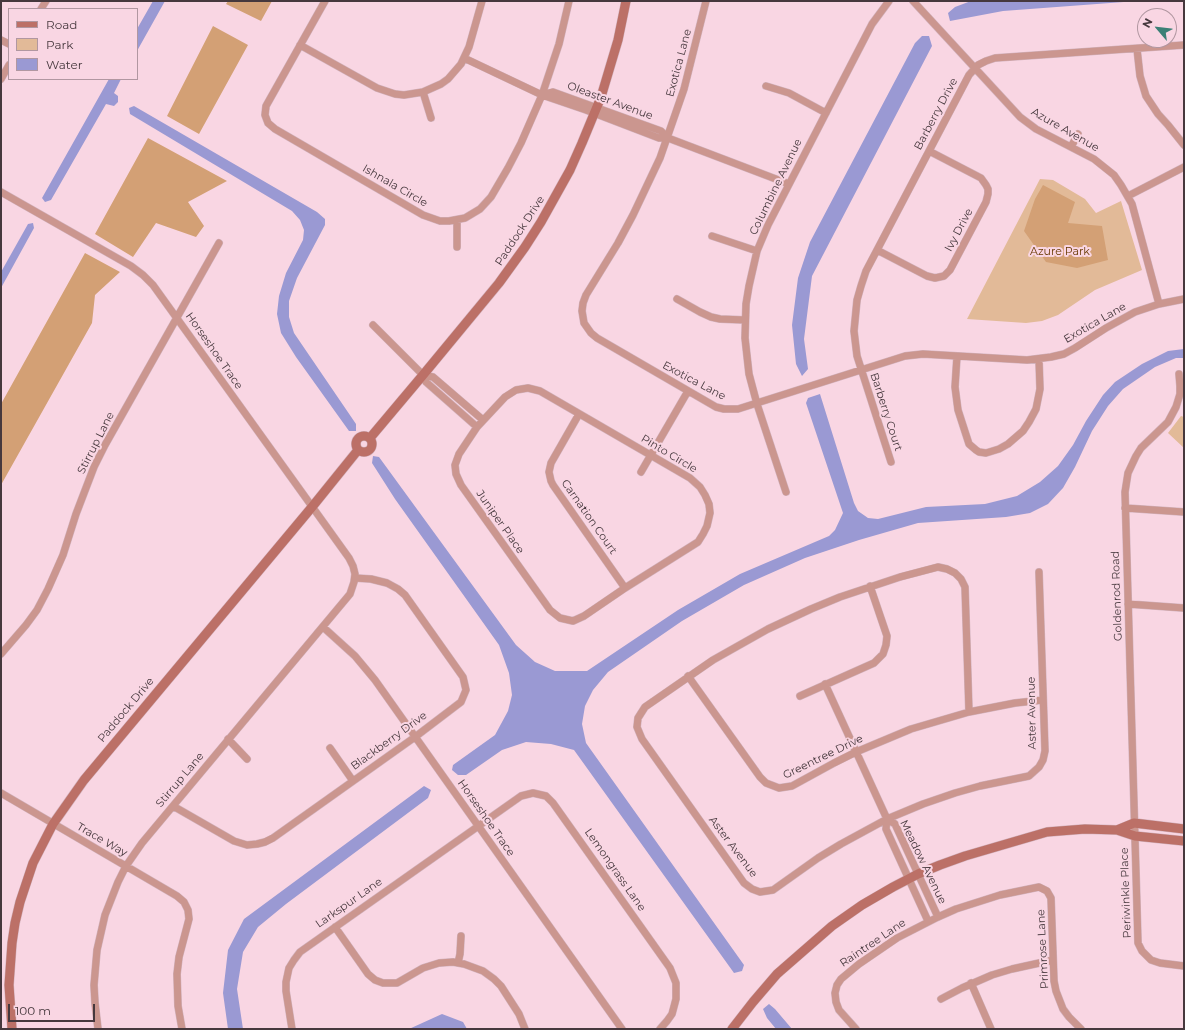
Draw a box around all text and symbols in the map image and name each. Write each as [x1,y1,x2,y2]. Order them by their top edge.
legend [8,8,138,80]
north arrow [1137,8,1177,48]
text: N [1139,16,1156,30]
text: Road [46,17,77,32]
street label: Exotica Lane [664,28,694,98]
text: Park [46,37,73,52]
text: Water [46,57,82,72]
street label: Barberry Drive [912,76,960,152]
street label: Oleaster Avenue [565,79,655,123]
street label: Azure Avenue [1029,105,1101,155]
street label: Columbine Avenue [747,137,805,237]
street label: Ishnala Circle [360,162,430,210]
street label: Paddock Drive [493,194,547,268]
street label: Ivy Drive [942,206,976,254]
park label: Azure Park [1030,245,1090,259]
street label: Exotica Lane [1061,300,1129,346]
street label: Horseshoe Trace [183,310,245,392]
street label: Exotica Lane [660,359,728,403]
street label: Barberry Court [867,371,905,453]
street label: Stirrup Lane [75,410,117,476]
street label: Pinto Circle [639,432,699,476]
street label: Carnation Court [558,477,620,557]
street label: Juniper Place [473,488,527,556]
street label: Goldenrod Road [1109,551,1125,641]
street label: Paddock Drive [95,675,157,745]
street label: Aster Avenue [1025,676,1039,750]
street label: Blackberry Drive [348,709,430,773]
street label: Greentree Drive [781,732,865,782]
street label: Stirrup Lane [153,750,207,810]
street label: Horseshoe Trace [455,777,517,859]
street label: Aster Avenue [706,814,760,880]
street label: Meadow Avenue [897,818,949,906]
street label: Trace Way [74,820,130,860]
street label: Lemongrass Lane [582,826,648,914]
street label: Periwinkle Place [1118,847,1134,939]
street label: Larkspur Lane [313,875,385,931]
street label: Primrose Lane [1034,909,1052,989]
street label: Raintree Lane [837,916,909,970]
scale bar [10,996,97,1022]
text: 100 m [15,1003,51,1018]

